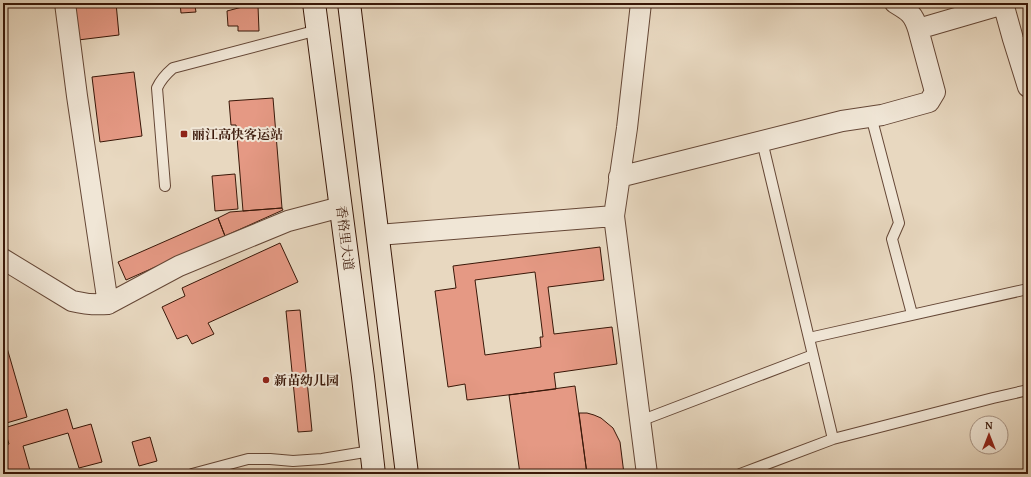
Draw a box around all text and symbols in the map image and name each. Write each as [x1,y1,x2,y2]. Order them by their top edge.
place label: 丽江高快客运站 [192,125,283,144]
marker: 丽江高快客运站 [179,129,189,139]
street label: 香格里大道 [332,205,358,271]
place label: 新苗幼儿园 [274,371,339,390]
marker: 新苗幼儿园 [261,375,271,385]
north arrow [969,415,1009,455]
text: N [985,417,993,433]

